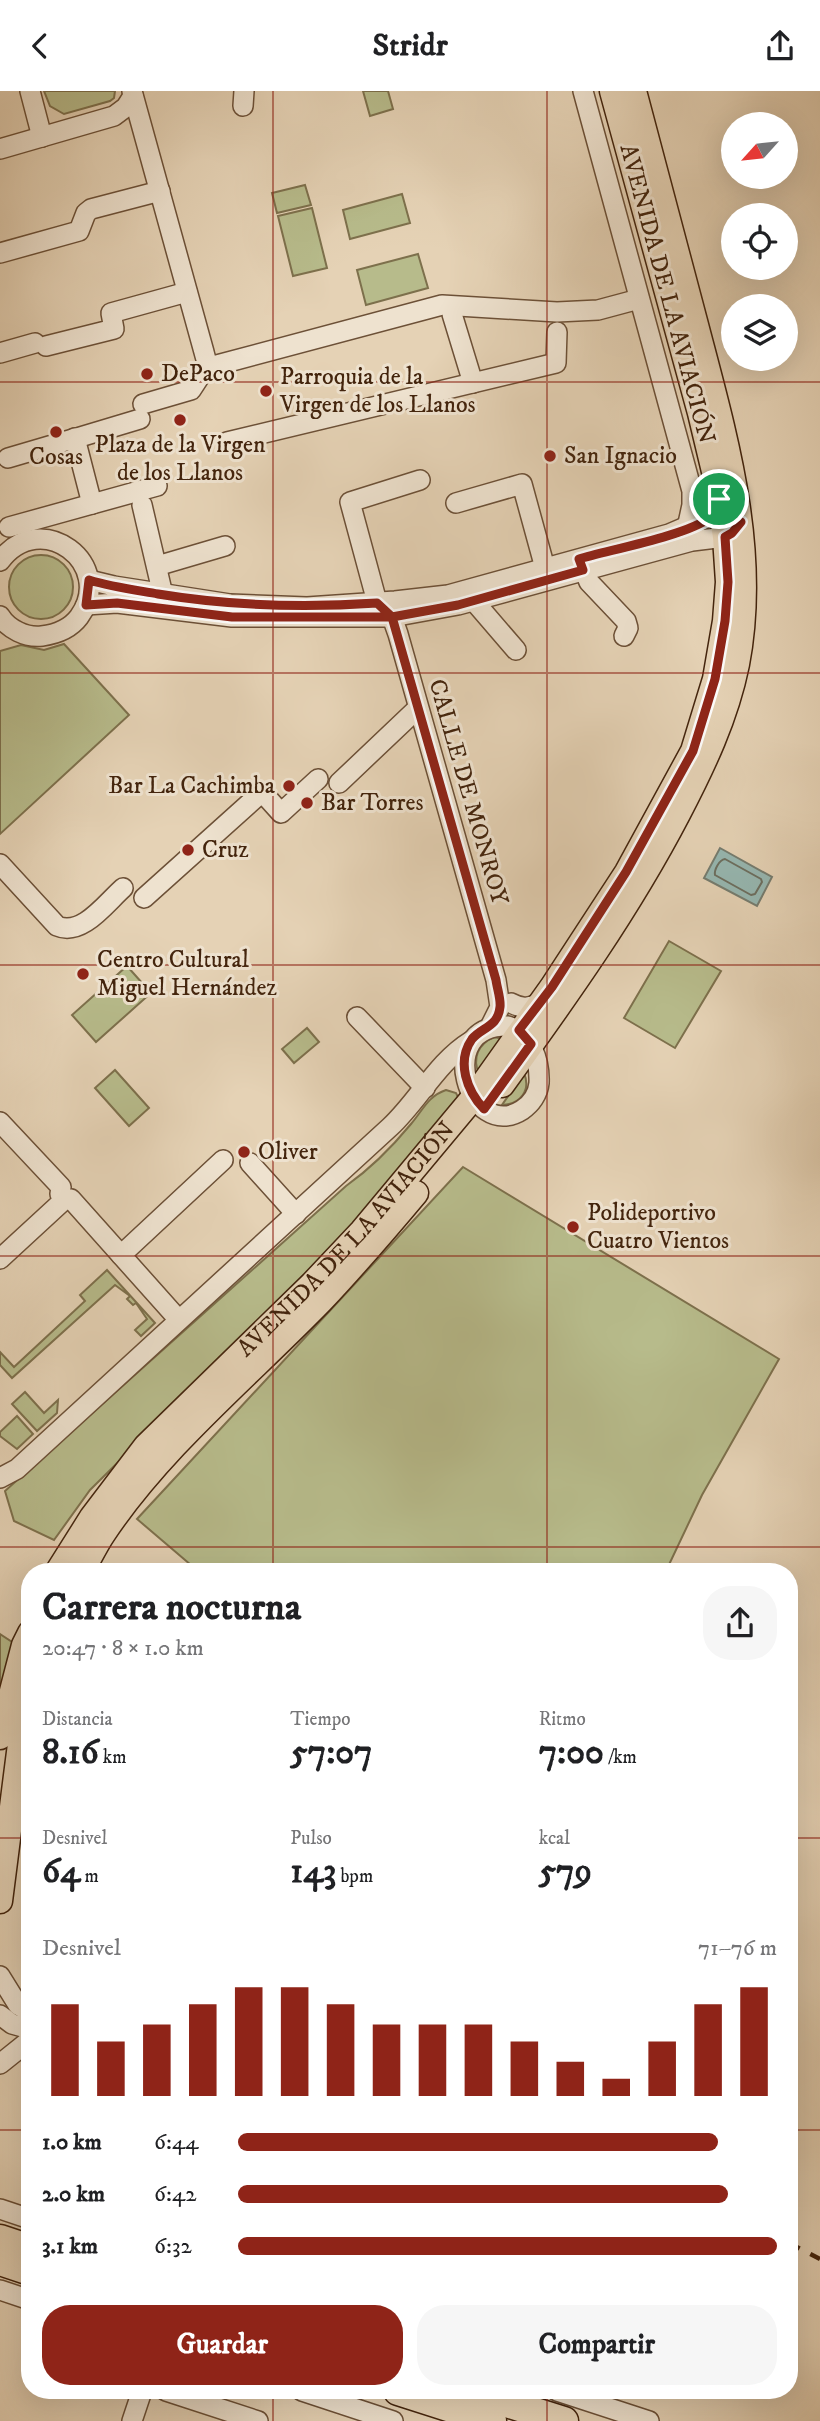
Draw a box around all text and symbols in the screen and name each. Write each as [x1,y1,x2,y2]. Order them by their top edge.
text: Stridr [372,26,448,66]
icon: back [21,27,59,65]
icon: share [761,27,799,65]
north arrow [721,112,798,189]
map controls [721,112,798,371]
street label: AVENIDA DE LA AVIACIÓN [613,141,722,447]
button: locate [721,203,798,280]
button: layers [721,294,798,371]
place label: DePaco [161,359,235,389]
place label: Parroquia de la Virgen de los Llanos [279,362,476,420]
marker: DePaco [139,366,155,382]
marker: Parroquia de la Virgen de los Llanos [258,383,274,399]
marker: Plaza de la Virgen de los Llanos [172,412,188,428]
marker: Cosas [48,424,64,440]
place label: Plaza de la Virgen de los Llanos [95,430,266,488]
place label: San Ignacio [564,441,677,471]
place label: Cosas [29,442,83,472]
marker: San Ignacio [542,448,558,464]
pin [689,469,749,529]
icon: arrive [700,480,738,518]
street label: CALLE DE MONROY [421,676,515,909]
place label: Bar La Cachimba [108,771,276,801]
marker: Bar La Cachimba [281,778,297,794]
place label: Bar Torres [321,788,423,818]
marker: Bar Torres [299,795,315,811]
place label: Cruz [202,835,249,865]
marker: Cruz [180,842,196,858]
place label: Centro Cultural Miguel Hernández [97,945,277,1003]
marker: Centro Cultural Miguel Hernández [75,966,91,982]
street label: AVENIDA DE LA AVIACIÓN [231,1116,462,1364]
place label: Oliver [258,1137,318,1167]
marker: Oliver [236,1144,252,1160]
place label: Polideportivo Cuatro Vientos [587,1198,729,1256]
marker: Polideportivo Cuatro Vientos [565,1219,581,1235]
text: Carrera nocturna [42,1584,301,1632]
button: share [703,1586,777,1660]
text: 20:47 · 8 × 1.0 km [42,1634,204,1663]
text: Distancia [42,1708,113,1731]
text: Tiempo [290,1708,350,1731]
text: Ritmo [539,1708,586,1731]
text: 8.16 [42,1731,99,1775]
text: 57:07 [290,1731,373,1775]
text: 7:00 [539,1731,604,1775]
text: km [99,1746,127,1769]
text: /km [604,1746,637,1769]
text: Desnivel [42,1827,107,1850]
text: Pulso [290,1827,332,1850]
text: kcal [539,1827,570,1850]
text: 64 [42,1850,80,1894]
text: 143 [290,1850,336,1894]
text: 579 [539,1850,592,1894]
text: m [80,1865,99,1888]
text: bpm [336,1865,373,1888]
text: Desnivel [42,1934,121,1963]
text: 71–76 m [698,1934,777,1963]
text: 1.0 km [42,2128,102,2157]
text: 6:44 [154,2128,198,2157]
text: 2.0 km [42,2180,105,2209]
text: 6:42 [154,2180,197,2209]
text: 3.1 km [42,2232,98,2261]
text: 6:32 [154,2232,192,2261]
button: Guardar [42,2305,403,2385]
button: Compartir [417,2305,777,2385]

